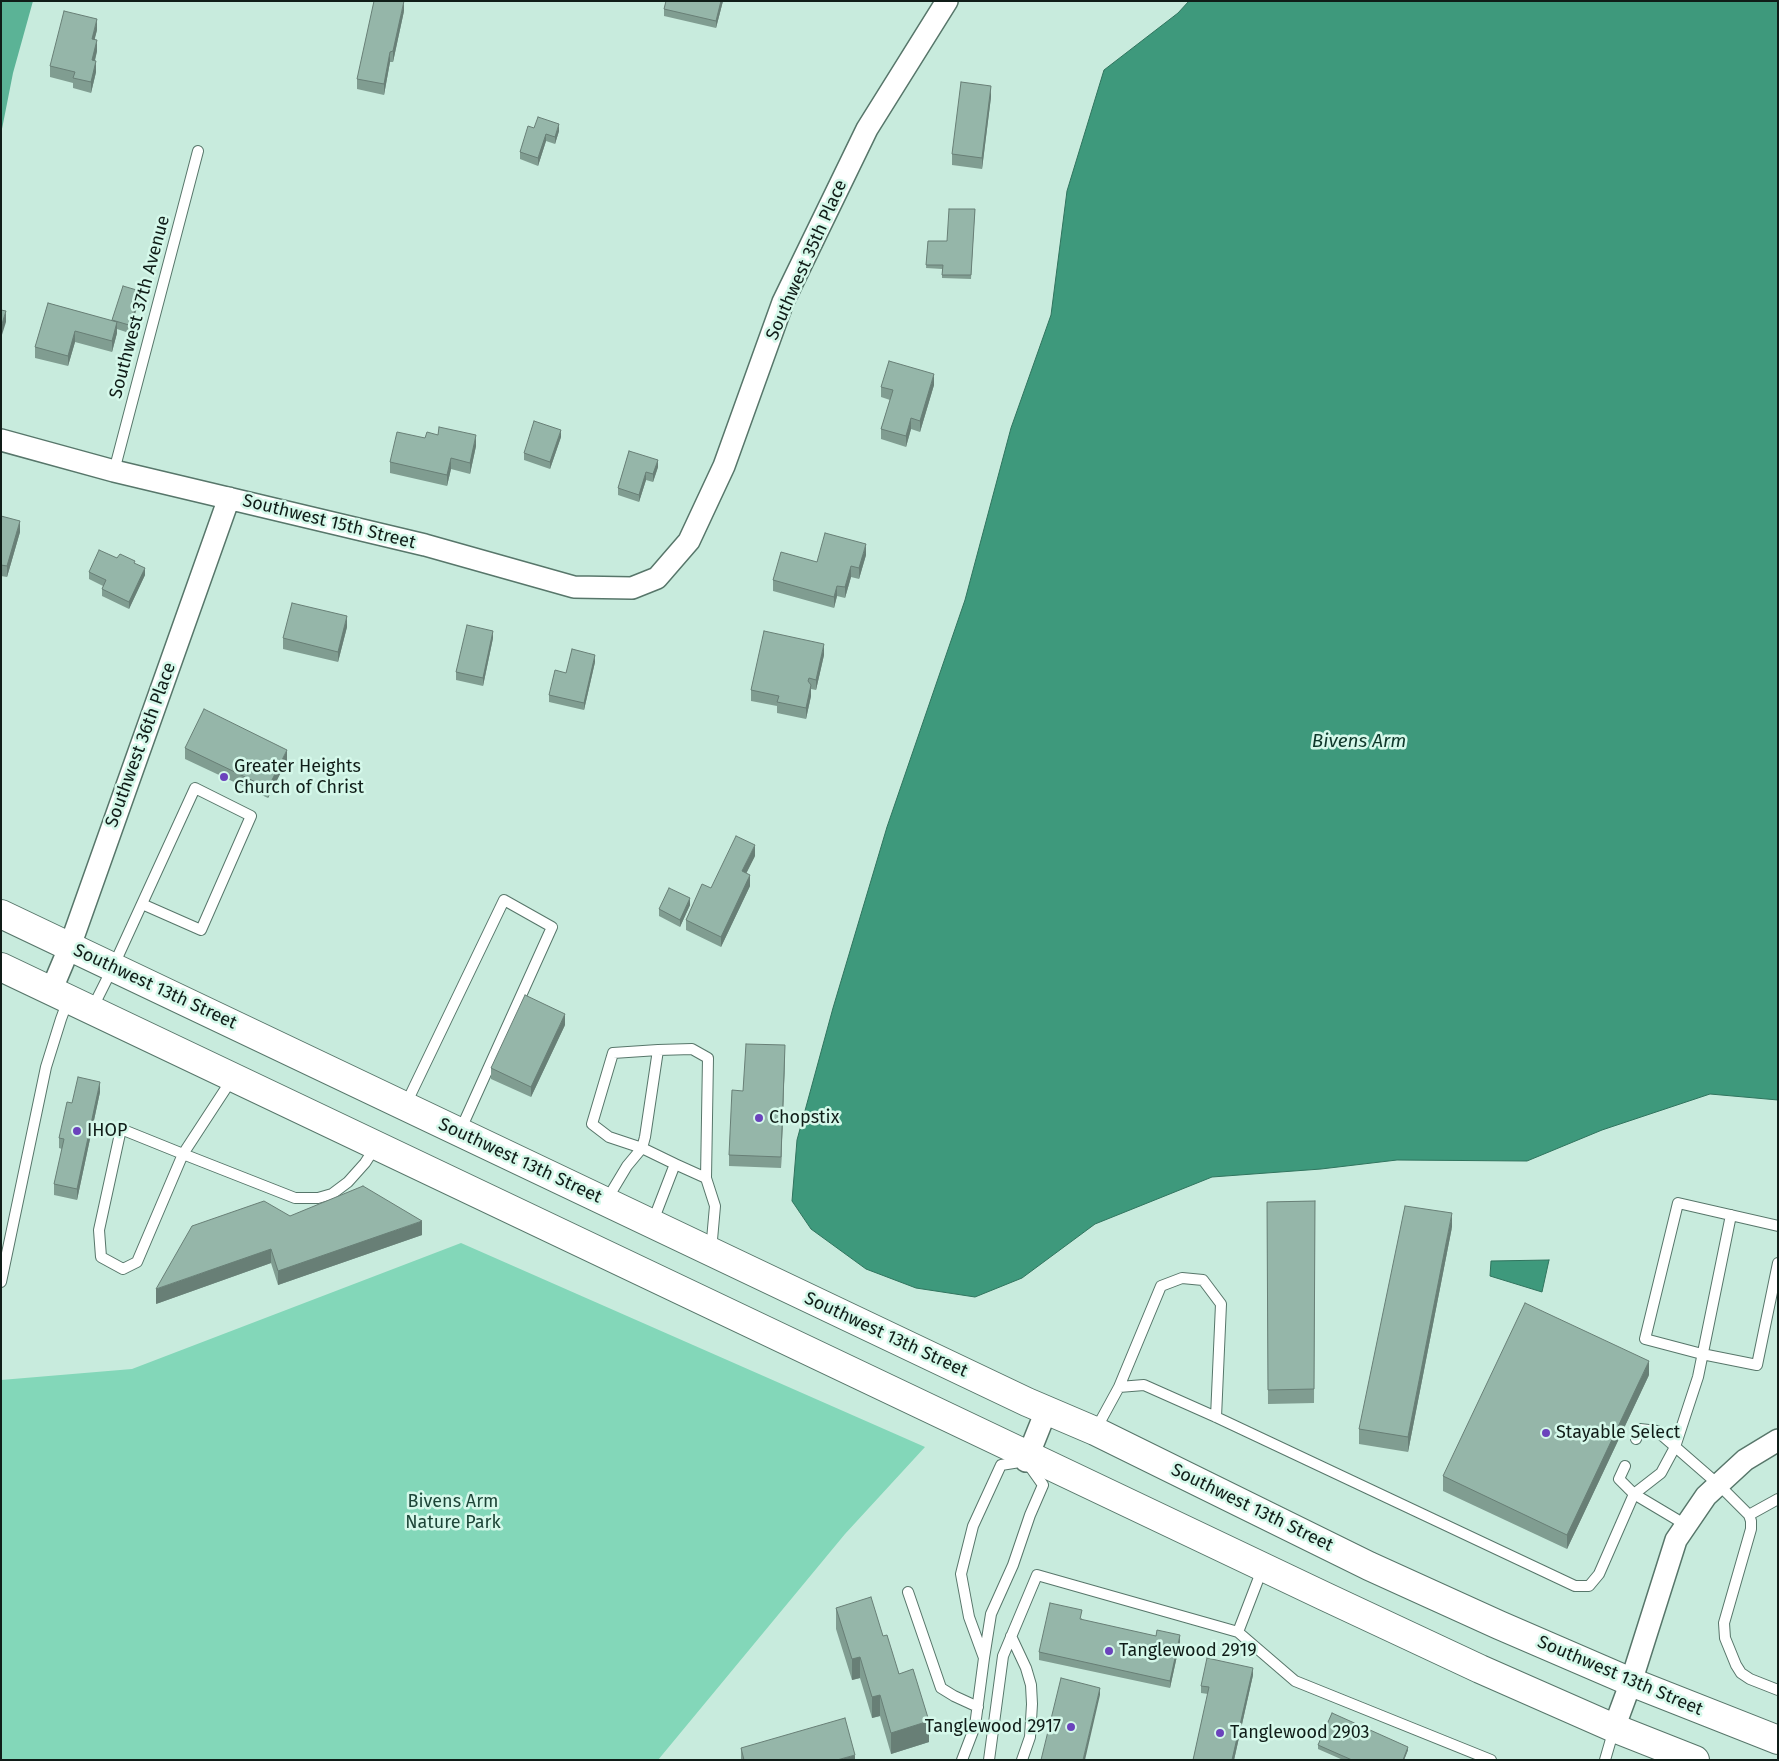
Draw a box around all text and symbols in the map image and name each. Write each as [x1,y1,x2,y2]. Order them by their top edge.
street label: Southwest 35th Place [762,176,852,344]
street label: Southwest 37th Avenue [105,213,175,401]
street label: Southwest 15th Street [240,490,418,554]
street label: Southwest 36th Place [101,660,181,830]
water label: Bivens Arm [1312,731,1406,753]
place label: Greater Heights Church of Christ [234,756,364,799]
marker: Greater Heights Church of Christ [218,771,230,783]
street label: Southwest 13th Street [70,940,240,1034]
place label: Chopstix [769,1107,839,1129]
marker: Chopstix [753,1112,765,1124]
street label: Southwest 13th Street [435,1114,605,1208]
place label: IHOP [87,1120,127,1142]
marker: IHOP [71,1125,83,1137]
street label: Southwest 13th Street [801,1288,971,1382]
place label: Stayable Select [1556,1422,1680,1444]
marker: Stayable Select [1540,1427,1552,1439]
street label: Southwest 13th Street [1167,1459,1337,1557]
park label: Bivens Arm Nature Park [405,1491,501,1534]
street label: Southwest 13th Street [1534,1631,1706,1721]
place label: Tanglewood 2919 [1119,1640,1257,1662]
marker: Tanglewood 2919 [1103,1645,1115,1657]
place label: Tanglewood 2917 [925,1716,1061,1738]
marker: Tanglewood 2917 [1065,1721,1077,1733]
place label: Tanglewood 2903 [1230,1722,1370,1744]
marker: Tanglewood 2903 [1214,1727,1226,1739]

